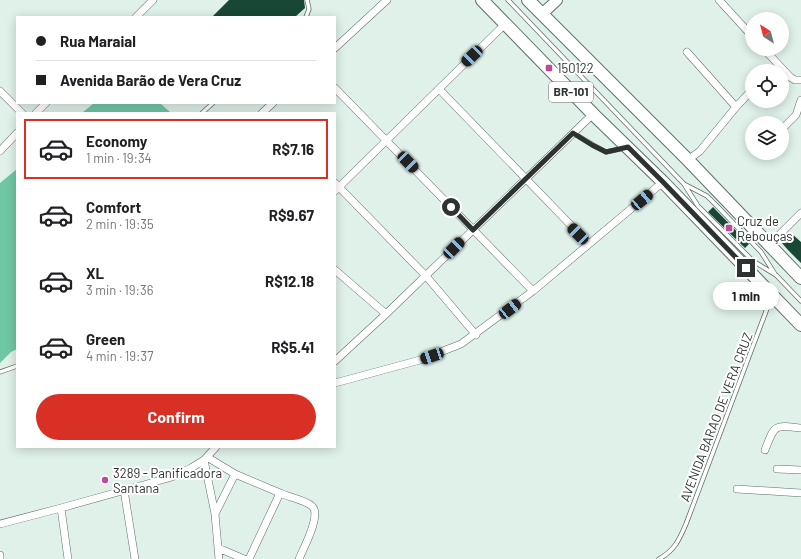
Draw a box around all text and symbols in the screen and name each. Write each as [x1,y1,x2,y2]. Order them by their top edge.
north arrow [745,12,789,56]
map controls [745,12,789,160]
text: Rua Maraial [60,32,136,50]
car [459,43,485,69]
place label: 150122 [557,60,594,76]
marker: 150122 [544,63,554,73]
button: locate [745,64,789,108]
text: Avenida Barão de Vera Cruz [60,71,241,89]
road number: BR-101 [549,82,593,102]
button: layers [745,116,789,160]
icon: car [38,131,74,167]
text: Economy [86,132,147,150]
text: R$7.16 [272,140,314,158]
car [395,149,421,175]
text: 1 min · 19:34 [86,150,152,166]
car [629,188,655,212]
icon: car [38,197,74,233]
text: Comfort [86,198,141,216]
route start [442,198,460,216]
text: R$9.67 [269,206,314,224]
place label: Cruz de Rebouças [737,213,793,244]
text: 2 min · 19:35 [86,216,154,232]
car [565,221,591,247]
marker: Cruz de Rebouças [724,223,734,233]
car [441,235,467,261]
route end [737,259,755,277]
icon: car [38,263,74,299]
text: XL [86,264,104,282]
text: R$12.18 [265,272,314,290]
text: 3 min · 19:36 [86,282,153,298]
callout: 1 min [713,282,779,310]
text: 1 min [732,288,760,304]
car [497,297,523,321]
icon: car [38,329,74,365]
text: Green [86,330,125,348]
street label: AVENIDA BARAO DE VERA CRUZ [676,330,756,504]
text: R$5.41 [271,338,314,356]
car [419,346,445,366]
text: 4 min · 19:37 [86,348,153,364]
button: Confirm [36,394,316,440]
place label: 3289 - Panificadora Santana [113,465,222,496]
marker: 3289 - Panificadora Santana [100,475,110,485]

